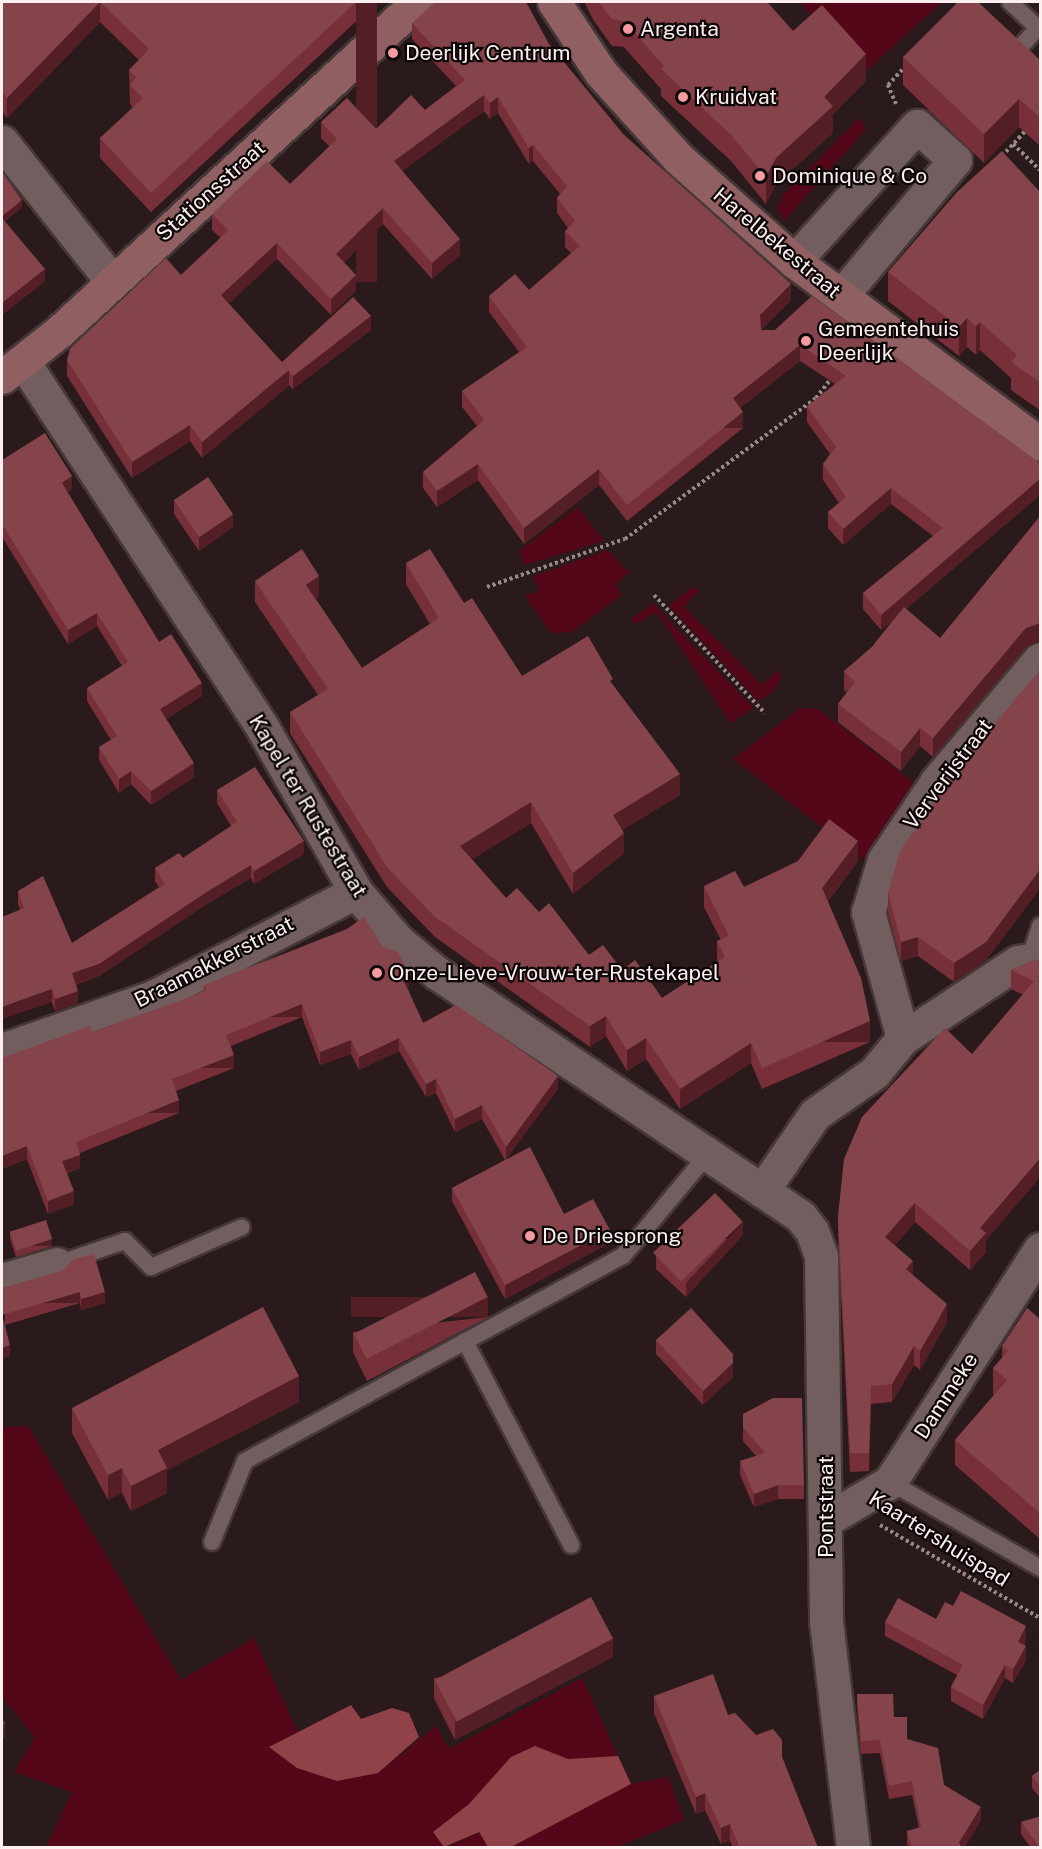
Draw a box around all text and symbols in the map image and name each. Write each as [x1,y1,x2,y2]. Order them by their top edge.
place label: Argenta [640,16,719,42]
marker: Argenta [621,22,635,36]
place label: Deerlijk Centrum [405,40,570,66]
marker: Deerlijk Centrum [386,46,400,60]
place label: Kruidvat [695,84,777,110]
marker: Kruidvat [676,90,690,104]
street label: Stationsstraat [151,135,271,247]
place label: Dominique & Co [772,163,927,189]
marker: Dominique & Co [753,169,767,183]
street label: Harelbekestraat [708,182,846,304]
place label: Gemeentehuis Deerlijk [818,316,959,366]
marker: Gemeentehuis Deerlijk [799,334,813,348]
street label: Kapel ter Rustestraat [244,710,372,902]
street label: Ververijstraat [898,714,998,834]
street label: Braamakkerstraat [130,911,298,1013]
place label: Onze-Lieve-Vrouw-ter-Rustekapel [389,960,719,986]
marker: Onze-Lieve-Vrouw-ter-Rustekapel [370,966,384,980]
place label: De Driesprong [542,1223,682,1249]
marker: De Driesprong [523,1229,537,1243]
street label: Dammeke [909,1348,983,1444]
street label: Pontstraat [813,1456,839,1558]
street label: Kaartershuispad [864,1486,1014,1592]

